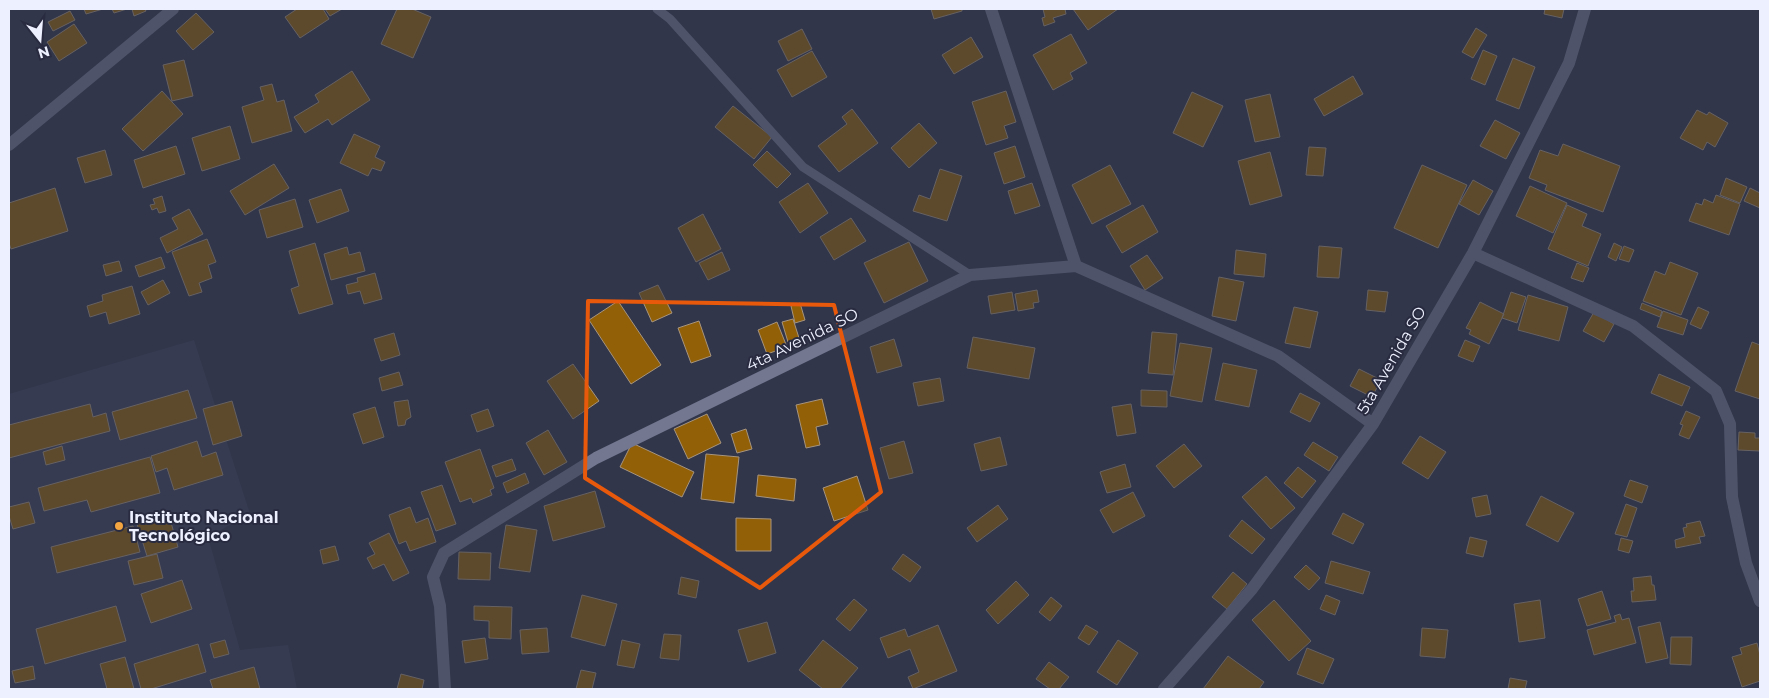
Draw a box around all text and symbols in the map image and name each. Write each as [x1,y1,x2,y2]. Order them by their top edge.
north arrow [15,15,65,65]
text: N [36,42,52,63]
street label: 5ta Avenida SO [1353,303,1430,417]
street label: 4ta Avenida SO [743,304,861,375]
place label: Instituto Nacional Tecnológico [129,508,279,545]
marker: Instituto Nacional Tecnológico [113,520,125,532]

